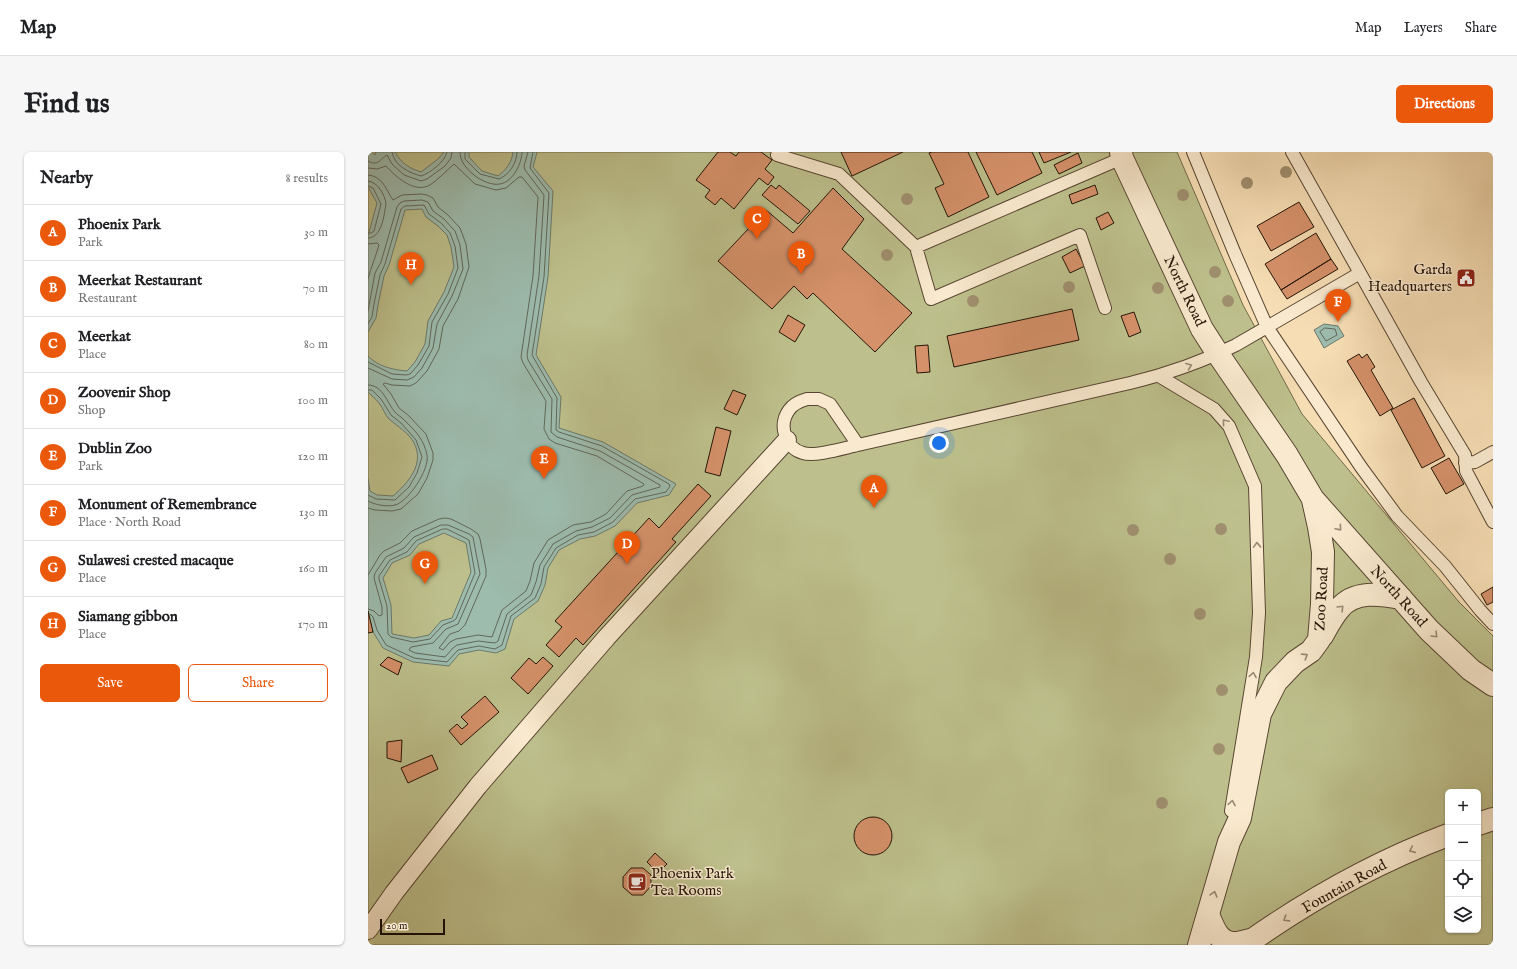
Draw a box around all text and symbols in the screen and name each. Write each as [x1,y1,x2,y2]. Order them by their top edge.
text: Map [20,16,56,40]
text: Map [1355,19,1382,37]
text: Layers [1404,19,1443,37]
text: Share [1465,19,1497,37]
button: Directions [1396,85,1493,123]
text: Find us [24,87,110,122]
text: Nearby [40,168,93,189]
text: 8 results [285,170,328,187]
pin: C [744,206,770,239]
text: Phoenix Park [78,215,161,234]
text: A [49,224,57,241]
text: 30 m [304,224,328,241]
text: Park [78,234,103,251]
pin: B [788,241,814,274]
pin: H [398,252,424,285]
street label: North Road [1159,253,1210,331]
place label: Garda Headquarters [1368,260,1453,296]
public building icon: Garda Headquarters [1455,267,1477,289]
text: Meerkat Restaurant [78,271,202,290]
text: B [49,280,57,297]
text: 70 m [303,280,328,297]
pin: F [1325,289,1351,322]
text: Restaurant [78,290,137,307]
text: Meerkat [78,327,131,346]
text: C [48,336,58,353]
text: 80 m [304,336,328,353]
text: Place [78,346,106,363]
one-way arrow [1185,362,1192,370]
text: Zoovenir Shop [78,383,171,402]
text: D [48,392,58,409]
text: 100 m [298,392,328,409]
text: Shop [78,402,106,419]
one-way arrow [1223,419,1230,427]
your location [929,433,949,453]
text: Dublin Zoo [78,439,152,458]
pin: E [531,446,557,479]
text: E [48,448,58,465]
text: 120 m [298,448,328,465]
text: Park [78,458,103,475]
pin: A [861,475,887,508]
text: Monument of Remembrance [78,495,257,514]
text: F [49,504,57,521]
text: 130 m [299,504,328,521]
text: Place · North Road [78,514,181,531]
one-way arrow [1334,523,1342,531]
pin: D [614,531,640,564]
one-way arrow [1253,542,1261,548]
text: Sulawesi crested macaque [78,551,234,570]
pin: G [412,551,438,584]
text: G [48,560,58,577]
text: 160 m [298,560,328,577]
street label: North Road [1366,562,1432,632]
street label: Zoo Road [1310,566,1333,631]
text: Place [78,570,106,587]
one-way arrow [1336,605,1344,613]
text: Siamang gibbon [78,607,178,626]
text: H [47,616,59,633]
text: 170 m [298,616,328,633]
text: Place [78,626,106,643]
one-way arrow [1430,630,1438,638]
one-way arrow [1301,653,1308,661]
button: Save [40,664,180,702]
button: Share [188,664,328,702]
one-way arrow [1248,672,1257,678]
map controls [1445,789,1481,933]
button: + [1445,789,1481,825]
one-way arrow [1227,800,1236,806]
button: − [1445,825,1481,861]
one-way arrow [1408,845,1415,853]
street label: Fountain Road [1299,855,1391,918]
button: locate [1445,861,1481,897]
place label: Phoenix Park Tea Rooms [651,864,735,900]
cafe icon: Phoenix Park Tea Rooms [626,871,648,893]
one-way arrow [1209,891,1218,898]
button: layers [1445,897,1481,933]
one-way arrow [1283,914,1290,921]
scale bar [380,917,445,936]
text: 20 m [386,919,407,933]

